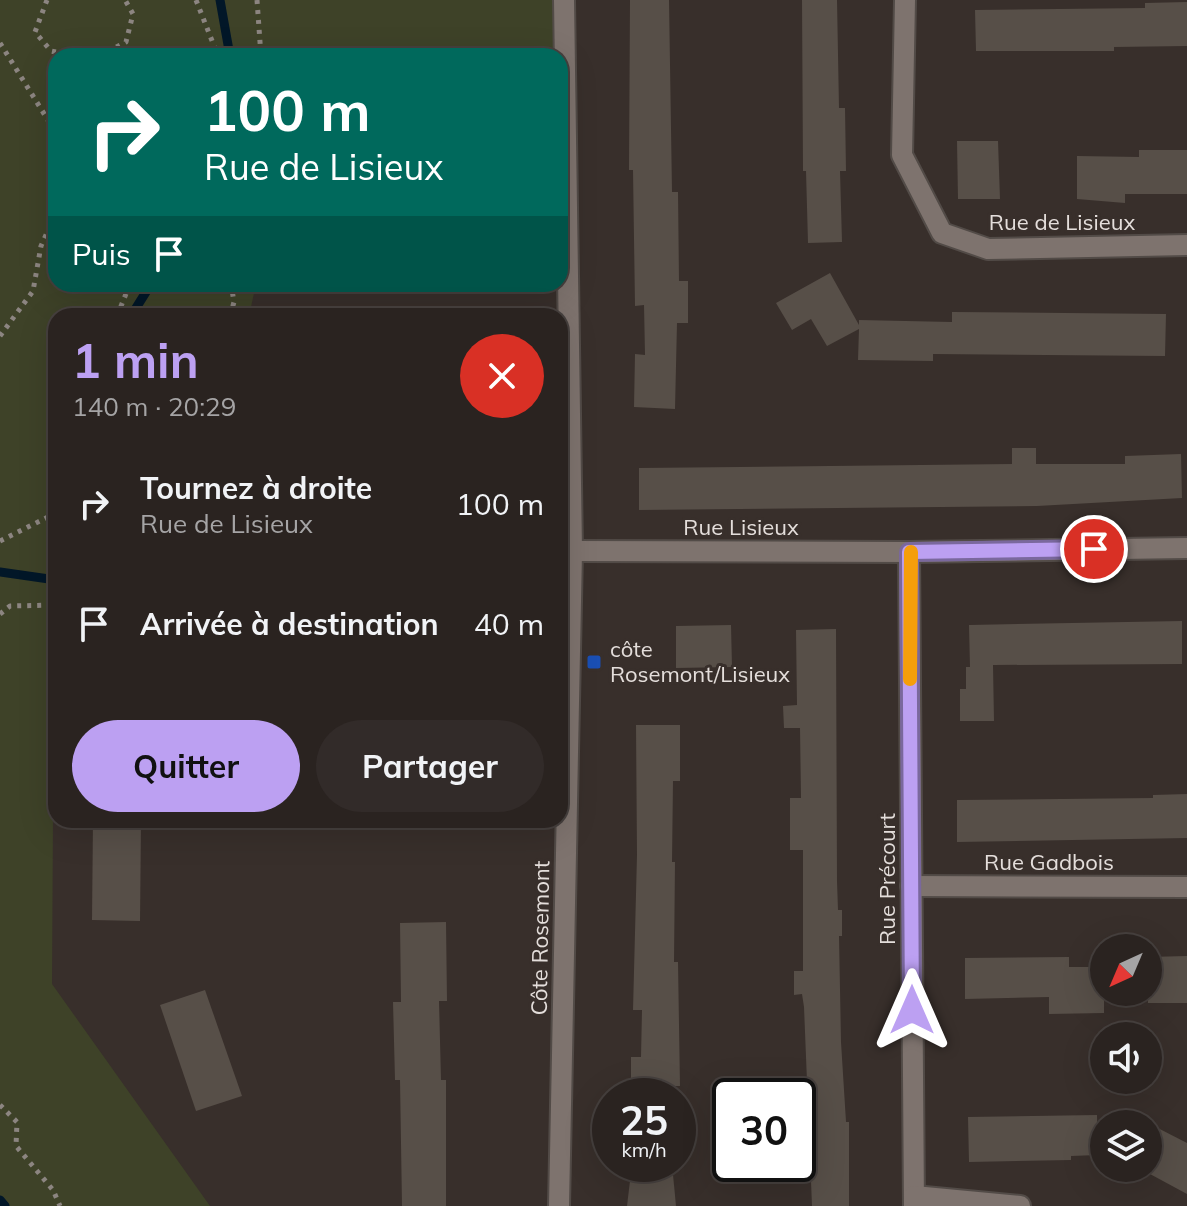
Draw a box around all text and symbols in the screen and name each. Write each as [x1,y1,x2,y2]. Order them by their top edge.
text: 100 m [204,75,371,145]
icon: right [72,80,176,184]
text: Rue de Lisieux [204,144,443,189]
street label: Rue de Lisieux [989,208,1135,236]
icon: arrive [147,232,191,276]
text: Puis [72,235,131,273]
text: 1 min [72,330,199,390]
button: close [460,334,544,418]
text: 140 m · 20:29 [72,390,236,423]
text: Tournez à droite [140,469,372,507]
icon: right [72,482,116,526]
text: 100 m [456,485,544,523]
text: Rue de Lisieux [140,507,313,540]
street label: Rue Lisieux [683,513,799,541]
pin [1060,515,1128,583]
icon: arrive [1072,527,1116,571]
icon: arrive [72,602,116,646]
text: Arrivée à destination [140,605,439,643]
text: 40 m [474,605,544,643]
place label: côte Rosemont/Lisieux [610,635,790,688]
marker: côte Rosemont/Lisieux [585,653,603,671]
button: Quitter [72,720,300,812]
button: Partager [316,720,544,812]
street label: Rue Précourt [873,813,901,945]
street label: Rue Gadbois [984,848,1114,876]
street label: Côte Rosemont [525,860,555,1016]
north arrow [1090,934,1162,1006]
map controls [1090,934,1162,1182]
position arrow [870,968,954,1052]
button: sound [1090,1022,1162,1094]
speed limit sign: 30 [712,1078,816,1182]
text: 25 [620,1095,668,1145]
button: layers [1090,1110,1162,1182]
text: km/h [621,1137,667,1162]

